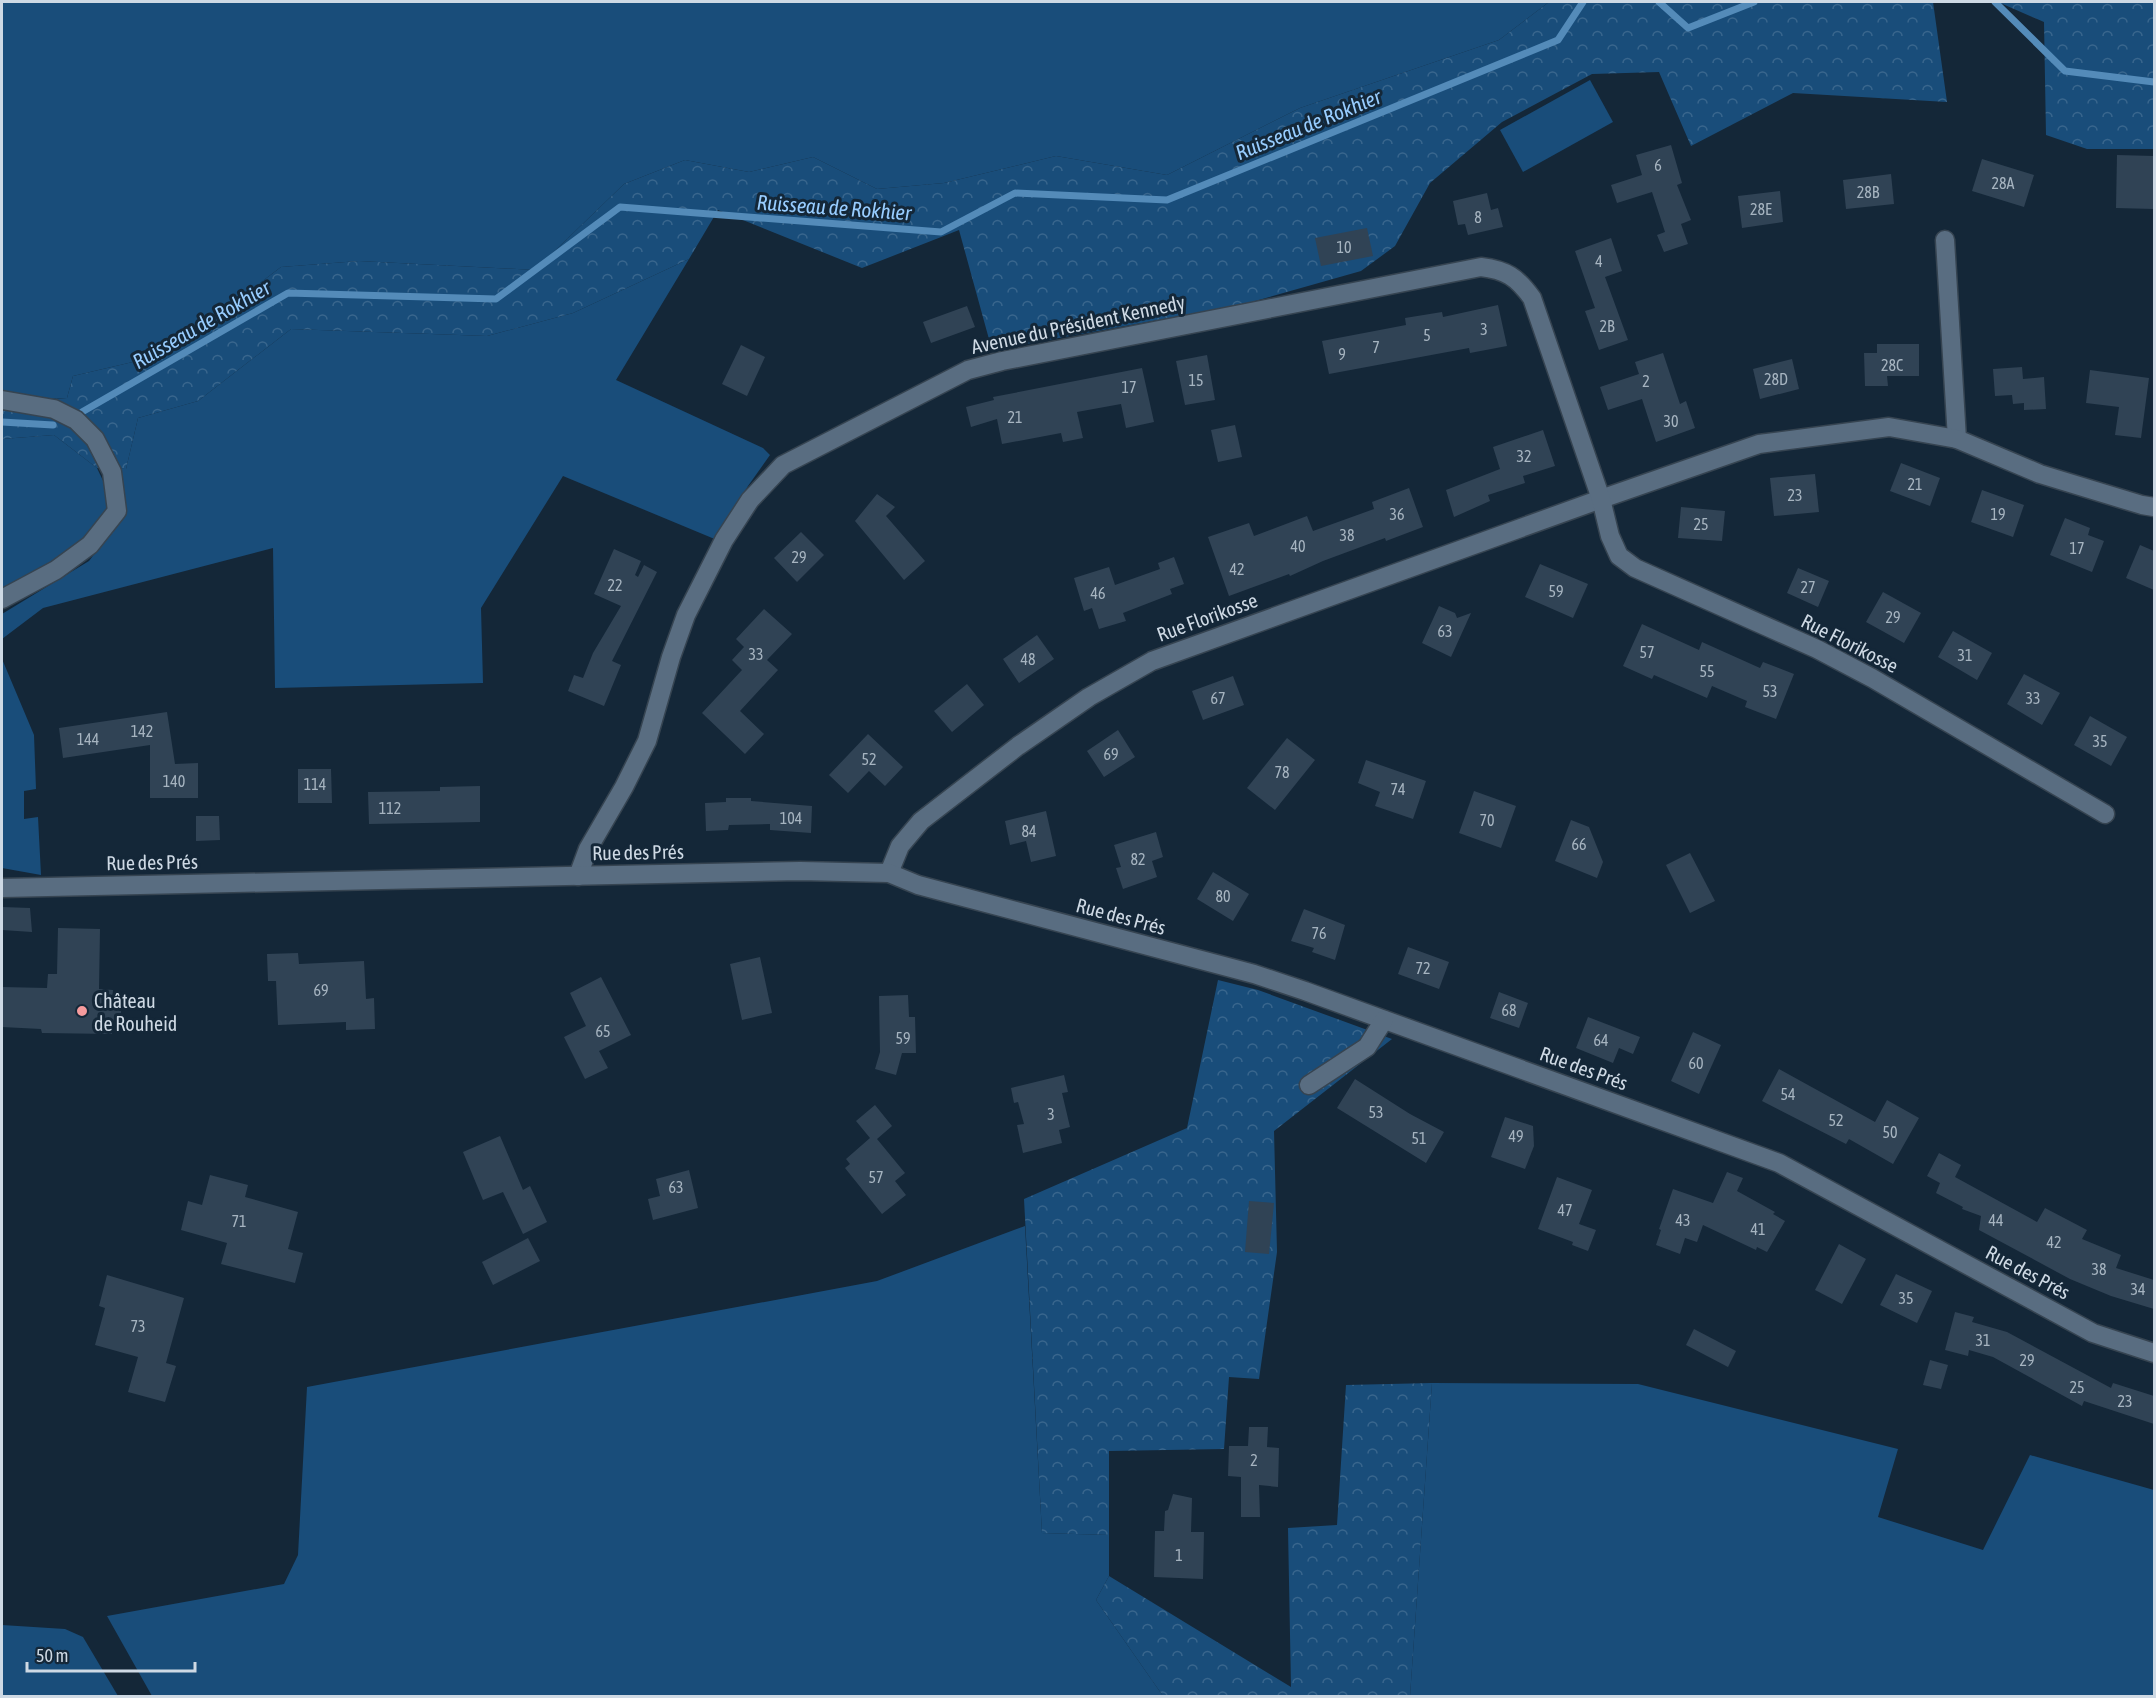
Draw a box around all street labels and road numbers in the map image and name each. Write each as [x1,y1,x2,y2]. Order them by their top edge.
street label: Avenue du Président Kennedy [969,290,1187,358]
street label: Rue Florikosse [1153,588,1261,646]
street label: Rue Florikosse [1798,609,1902,677]
street label: Rue des Prés [592,840,684,864]
street label: Rue des Prés [106,850,198,874]
street label: Rue des Prés [1074,893,1168,939]
street label: Rue des Prés [1537,1042,1631,1094]
street label: Rue des Prés [1982,1240,2074,1304]

